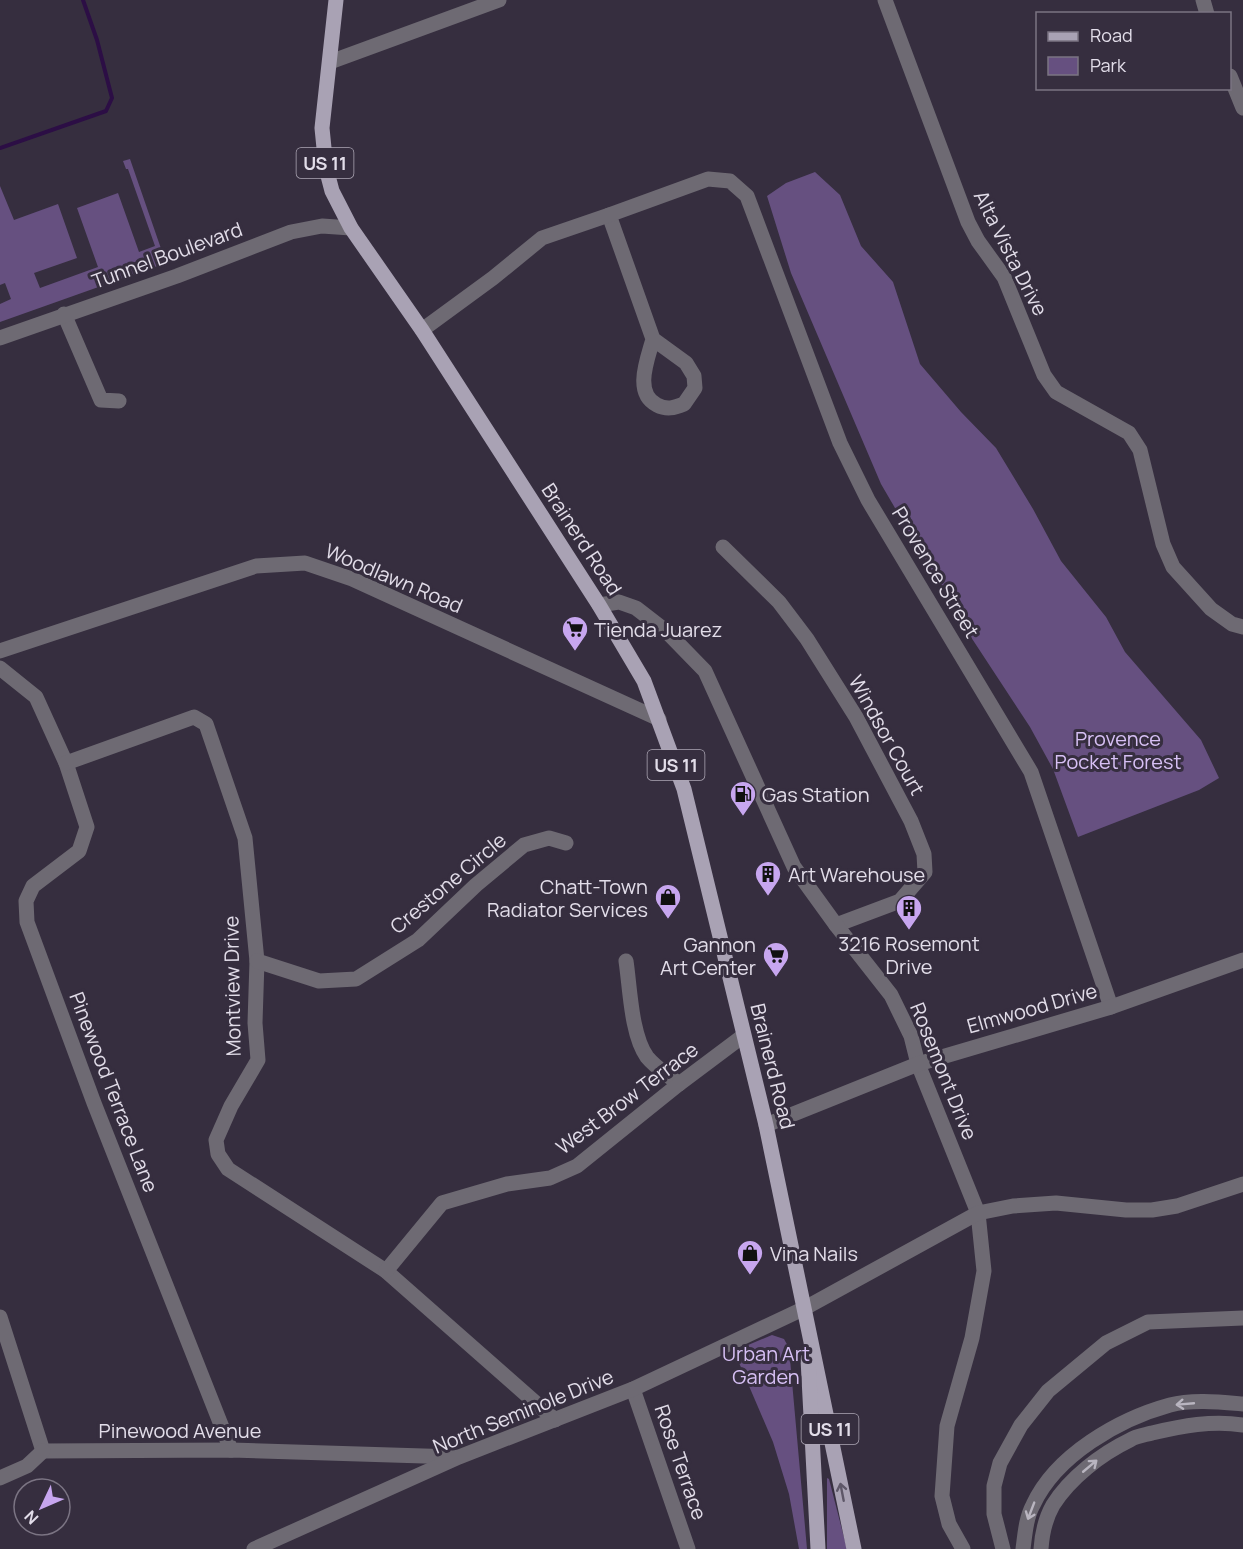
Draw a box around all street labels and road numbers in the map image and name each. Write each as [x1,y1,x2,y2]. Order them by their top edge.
road number: US 11 [296,148,354,178]
street label: Alta Vista Drive [968,186,1054,320]
street label: Tunnel Boulevard [88,215,246,295]
street label: Brainerd Road [536,478,628,600]
street label: Provence Street [886,501,986,643]
street label: Woodlawn Road [321,537,467,619]
street label: Windsor Court [843,670,931,800]
road number: US 11 [648,750,704,780]
street label: Crestone Circle [384,827,512,939]
street label: Montview Drive [217,915,247,1057]
street label: Elmwood Drive [964,977,1100,1039]
street label: Pinewood Terrace Lane [63,988,165,1196]
street label: Rosemont Drive [904,998,984,1144]
street label: Brainerd Road [744,1000,802,1132]
street label: West Brow Terrace [550,1036,704,1160]
street label: North Seminole Drive [429,1362,617,1460]
street label: Rose Terrace [649,1401,713,1523]
road number: US 11 [802,1414,858,1444]
street label: Pinewood Avenue [99,1417,261,1444]

